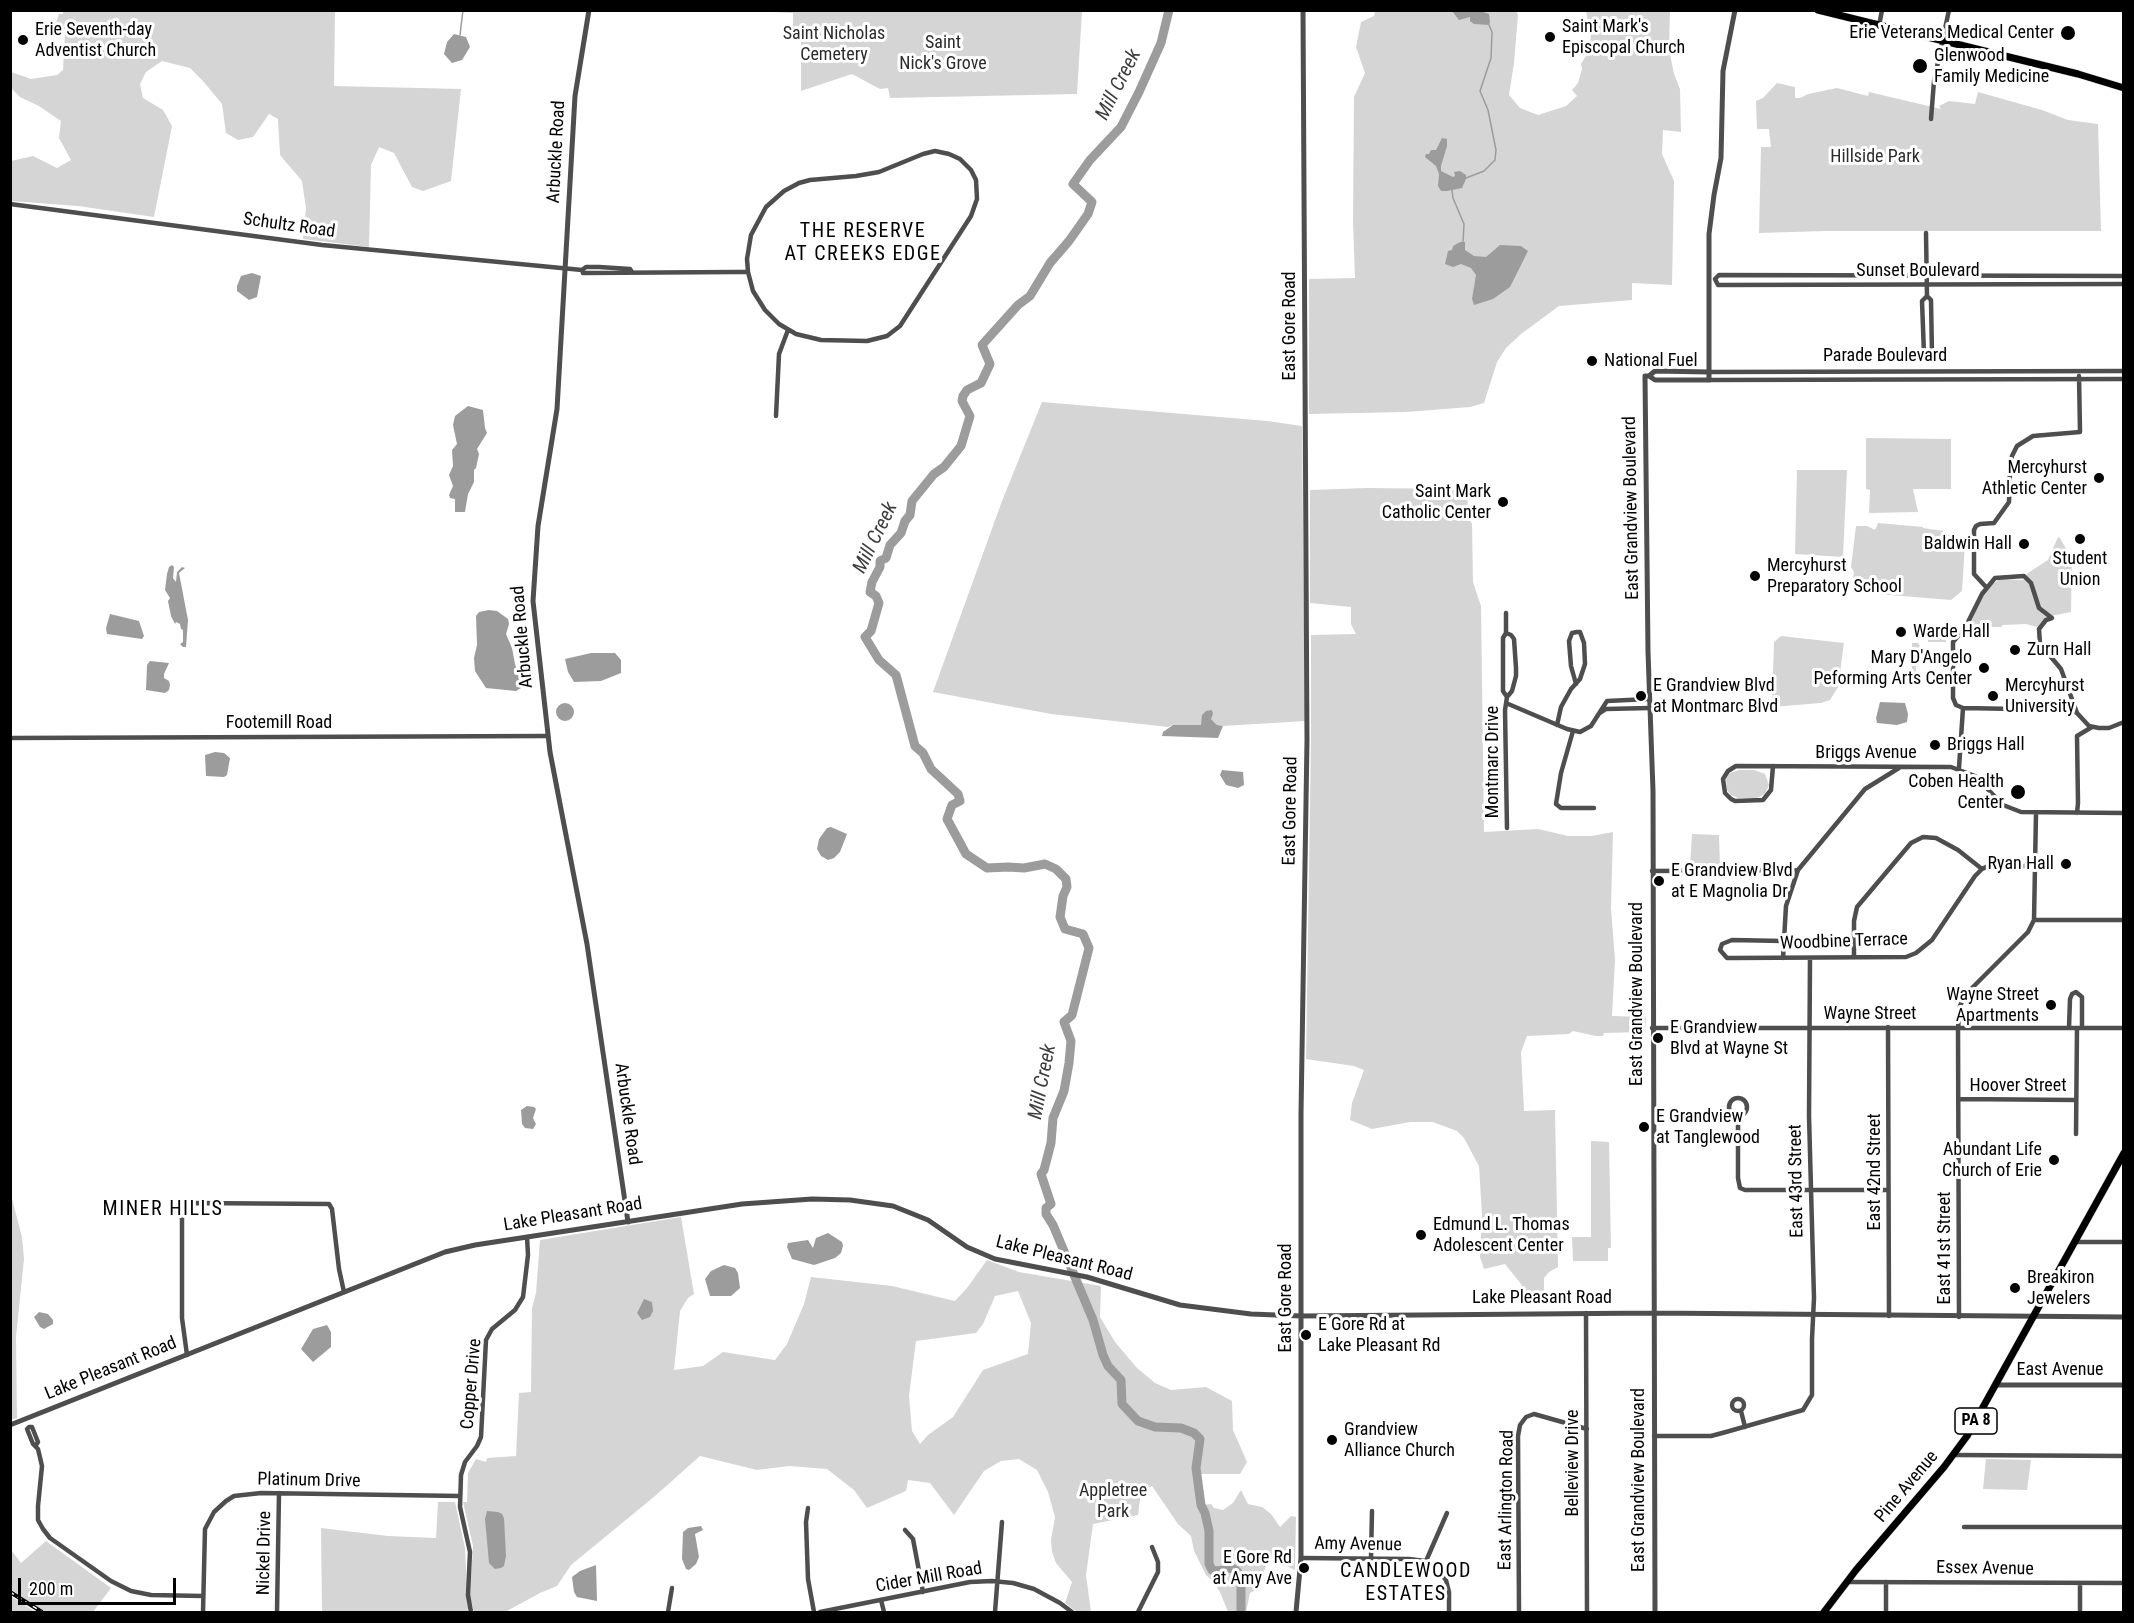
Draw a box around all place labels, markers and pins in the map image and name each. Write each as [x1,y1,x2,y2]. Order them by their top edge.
place label: Saint Mark's Episcopal Church [1562,16,1685,58]
place label: Erie Seventh-day Adventist Church [35,19,156,62]
place label: Erie Veterans Medical Center [1849,22,2054,44]
marker: Erie Veterans Medical Center [2059,24,2077,42]
marker: Saint Mark's Episcopal Church [1543,30,1557,44]
marker: Erie Seventh-day Adventist Church [16,33,30,47]
place label: Glenwood Family Medicine [1934,45,2049,88]
marker: Glenwood Family Medicine [1911,57,1929,75]
place label: National Fuel [1604,350,1698,372]
marker: National Fuel [1585,354,1599,368]
place label: Mercyhurst Athletic Center [1982,457,2087,500]
marker: Mercyhurst Athletic Center [2092,471,2106,485]
place label: Saint Mark Catholic Center [1382,481,1491,524]
marker: Saint Mark Catholic Center [1496,495,1510,509]
marker: Student Union [2073,532,2087,546]
place label: Baldwin Hall [1924,533,2012,555]
marker: Baldwin Hall [2017,537,2031,551]
place label: Student Union [2053,548,2107,590]
place label: Mercyhurst Preparatory School [1767,555,1902,598]
marker: Mercyhurst Preparatory School [1748,569,1762,583]
place label: Warde Hall [1913,621,1990,643]
marker: Warde Hall [1894,625,1908,639]
place label: Zurn Hall [2027,639,2091,661]
marker: Zurn Hall [2008,643,2022,657]
place label: Mary D'Angelo Peforming Arts Center [1813,647,1972,690]
marker: Mary D'Angelo Peforming Arts Center [1977,661,1991,675]
place label: E Grandview Blvd at Montmarc Blvd [1653,675,1778,718]
place label: Mercyhurst University [2005,675,2085,718]
marker: E Grandview Blvd at Montmarc Blvd [1634,689,1648,703]
marker: Mercyhurst University [1986,689,2000,703]
place label: Briggs Hall [1947,734,2025,756]
marker: Briggs Hall [1928,738,1942,752]
place label: Coben Health Center [1908,771,2004,814]
marker: Coben Health Center [2009,783,2027,801]
place label: Ryan Hall [1988,853,2054,875]
marker: Ryan Hall [2059,857,2073,871]
place label: E Grandview Blvd at E Magnolia Dr [1671,860,1793,902]
marker: E Grandview Blvd at E Magnolia Dr [1652,874,1666,888]
place label: Wayne Street Apartments [1946,984,2039,1026]
marker: Wayne Street Apartments [2044,998,2058,1012]
place label: E Grandview Blvd at Wayne St [1670,1017,1788,1060]
marker: E Grandview Blvd at Wayne St [1651,1031,1665,1045]
place label: E Grandview at Tanglewood [1656,1106,1760,1148]
marker: E Grandview at Tanglewood [1637,1120,1651,1134]
place label: Abundant Life Church of Erie [1942,1139,2042,1182]
marker: Abundant Life Church of Erie [2047,1153,2061,1167]
place label: Edmund L. Thomas Adolescent Center [1433,1214,1570,1256]
marker: Edmund L. Thomas Adolescent Center [1414,1228,1428,1242]
place label: Breakiron Jewelers [2027,1267,2095,1310]
marker: Breakiron Jewelers [2008,1281,2022,1295]
place label: E Gore Rd at Lake Pleasant Rd [1318,1314,1440,1356]
marker: E Gore Rd at Lake Pleasant Rd [1299,1328,1313,1342]
place label: Grandview Alliance Church [1344,1419,1455,1462]
marker: Grandview Alliance Church [1325,1433,1339,1447]
place label: E Gore Rd at Amy Ave [1212,1547,1292,1590]
marker: E Gore Rd at Amy Ave [1297,1561,1311,1575]

